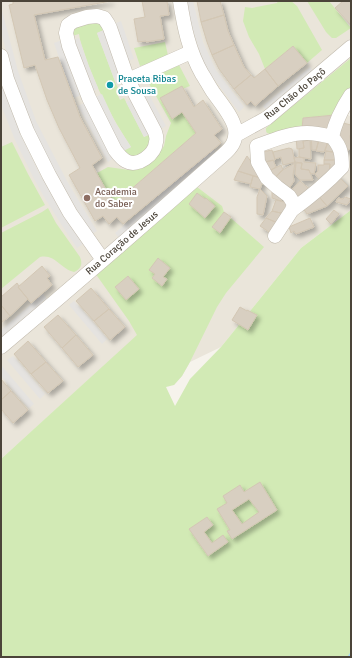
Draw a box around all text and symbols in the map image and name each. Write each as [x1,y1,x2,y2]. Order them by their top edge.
street label: Rua Chão do Paçô [262,66,328,122]
place label: Praceta Ribas de Sousa [118,73,177,97]
marker: Praceta Ribas de Sousa [105,80,115,90]
place label: Academia do Saber [95,186,137,210]
marker: Academia do Saber [82,193,92,203]
street label: Rua Coração de Jesus [83,208,161,278]

